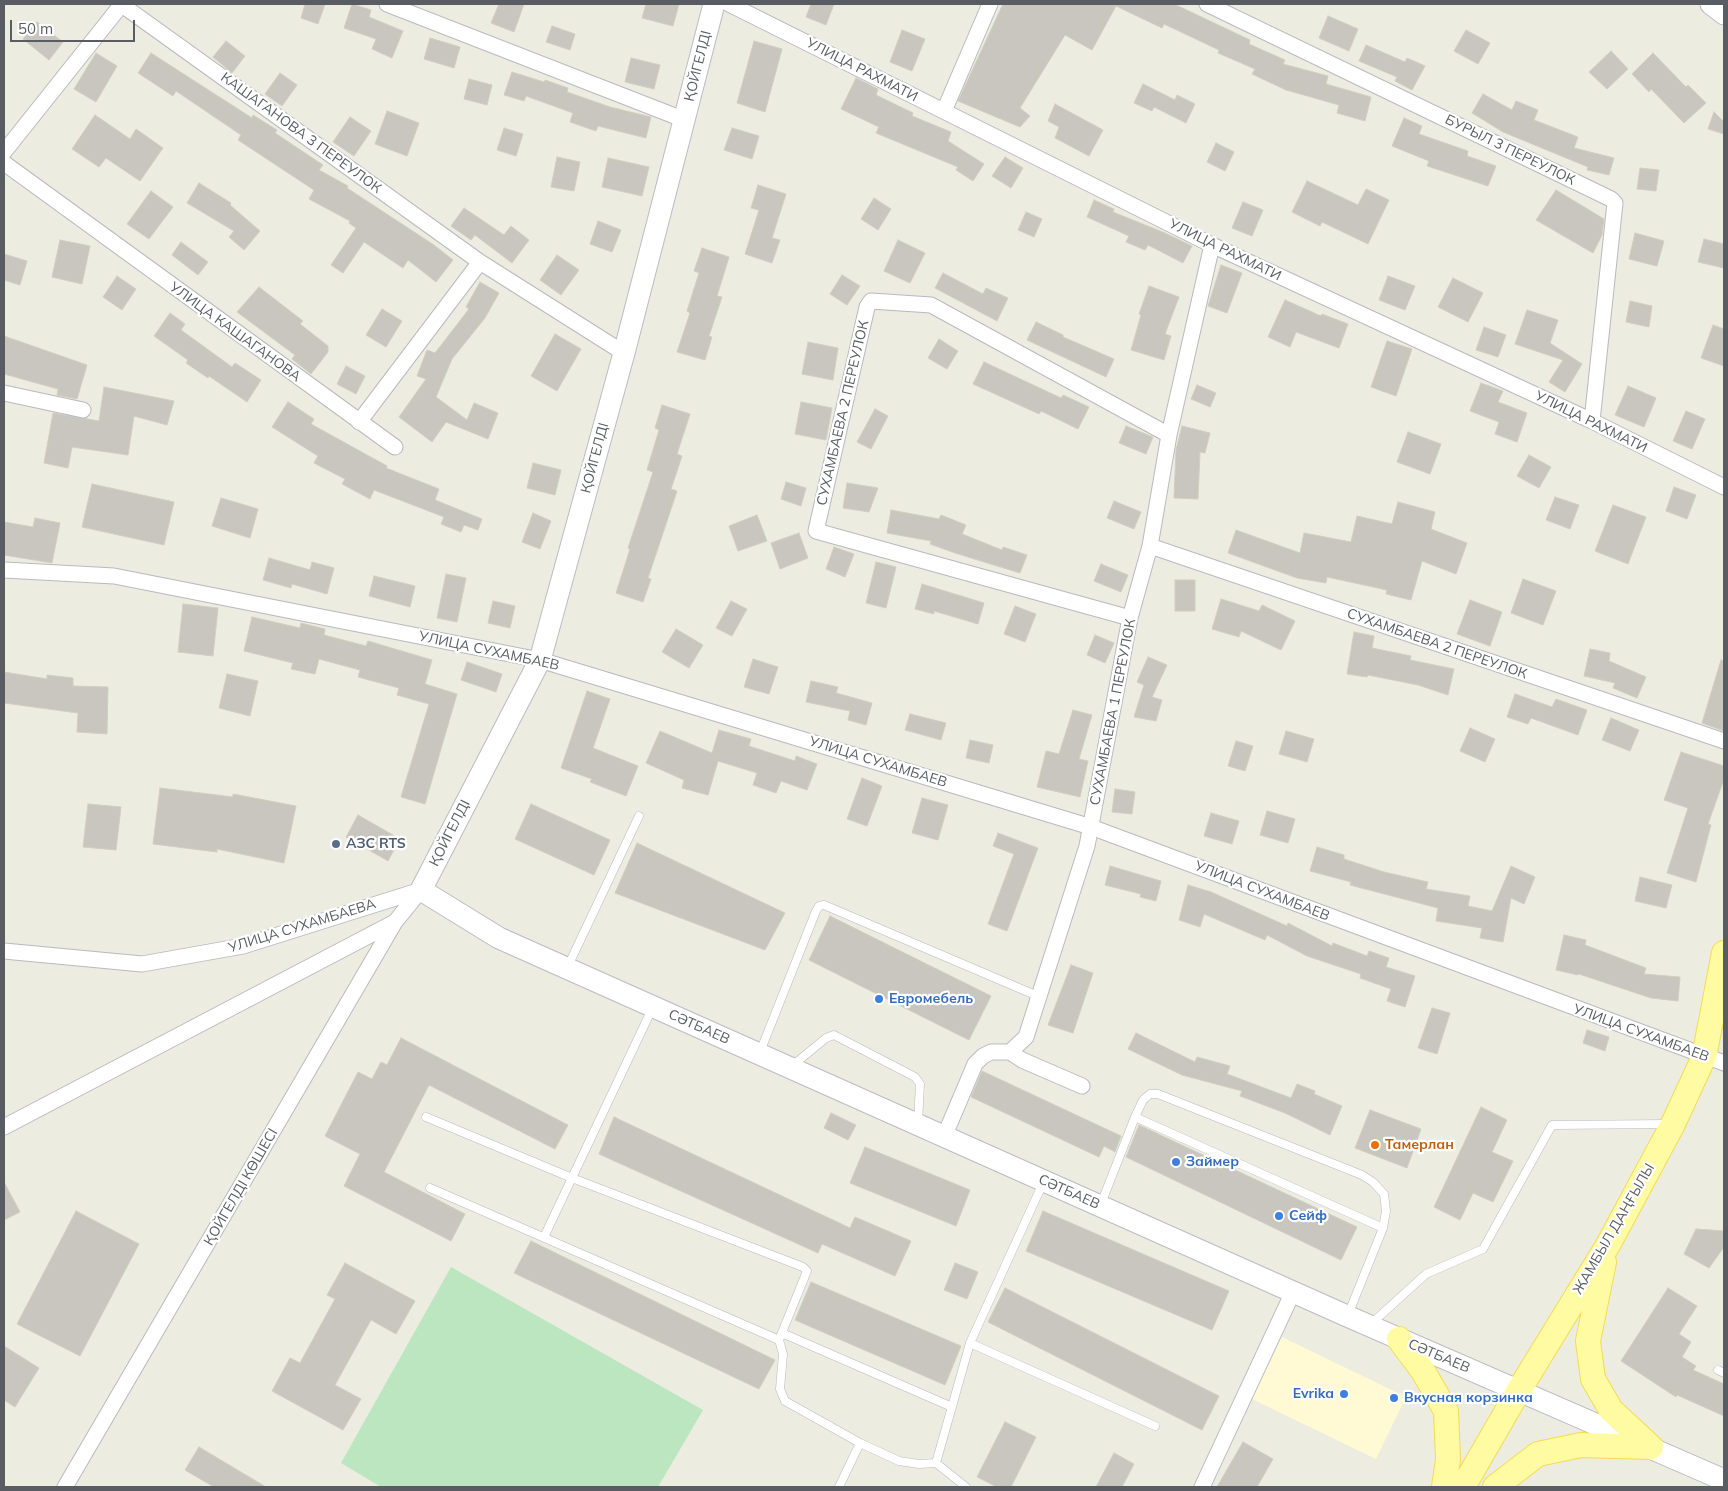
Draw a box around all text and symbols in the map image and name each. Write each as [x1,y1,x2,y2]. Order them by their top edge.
scale bar [12,10,138,42]
text: 50 m [18,19,53,38]
street label: ҚОЙГЕЛДІ [681,29,715,103]
street label: УЛИЦА РАХМАТИ [803,35,921,105]
street label: КАШАГАНОВА 3 ПЕРЕУЛОК [217,69,385,197]
street label: БУРЫЛ 3 ПЕРЕУЛОК [1442,111,1578,189]
street label: УЛИЦА РАХМАТИ [1166,216,1284,284]
street label: УЛИЦА КАШАГАНОВА [166,279,304,385]
street label: СУХАМБАЕВА 2 ПЕРЕУЛОК [813,319,873,507]
street label: УЛИЦА РАХМАТИ [1532,388,1650,456]
street label: ҚОЙГЕЛДІ [578,421,612,495]
street label: СУХАМБАЕВА 2 ПЕРЕУЛОК [1345,605,1529,683]
street label: СУХАМБАЕВА 1 ПЕРЕУЛОК [1087,617,1139,807]
street label: УЛИЦА СУХАМБАЕВ [417,628,561,674]
street label: УЛИЦА СУХАМБАЕВ [807,733,949,791]
street label: ҚОЙГЕЛДІ [426,797,474,869]
place label: АЗС RTS [346,836,406,852]
marker: АЗС RTS [330,838,342,850]
street label: УЛИЦА СУХАМБАЕВ [1192,857,1332,925]
street label: УЛИЦА СУХАМБАЕВА [226,896,378,956]
place label: Евромебель [889,991,973,1007]
marker: Евромебель [873,993,885,1005]
street label: УЛИЦА СУХАМБАЕВ [1571,1001,1711,1065]
street label: СӘТБАЕВ [666,1006,732,1048]
street label: ҚОЙГЕЛДІ КӨШЕСІ [201,1125,281,1249]
place label: Тамерлан [1385,1137,1454,1153]
marker: Тамерлан [1369,1139,1381,1151]
place label: Займер [1186,1154,1239,1170]
marker: Займер [1170,1156,1182,1168]
street label: ЖАМБЫЛ ДАҢҒЫЛЫ [1570,1161,1658,1297]
street label: СӘТБАЕВ [1036,1171,1102,1213]
place label: Сейф [1289,1208,1327,1224]
marker: Сейф [1273,1210,1285,1222]
street label: СӘТБАЕВ [1406,1336,1472,1376]
place label: Evrika [1293,1386,1334,1402]
marker: Evrika [1338,1388,1350,1400]
place label: Вкусная корзинка [1404,1390,1533,1406]
marker: Вкусная корзинка [1388,1392,1400,1404]

